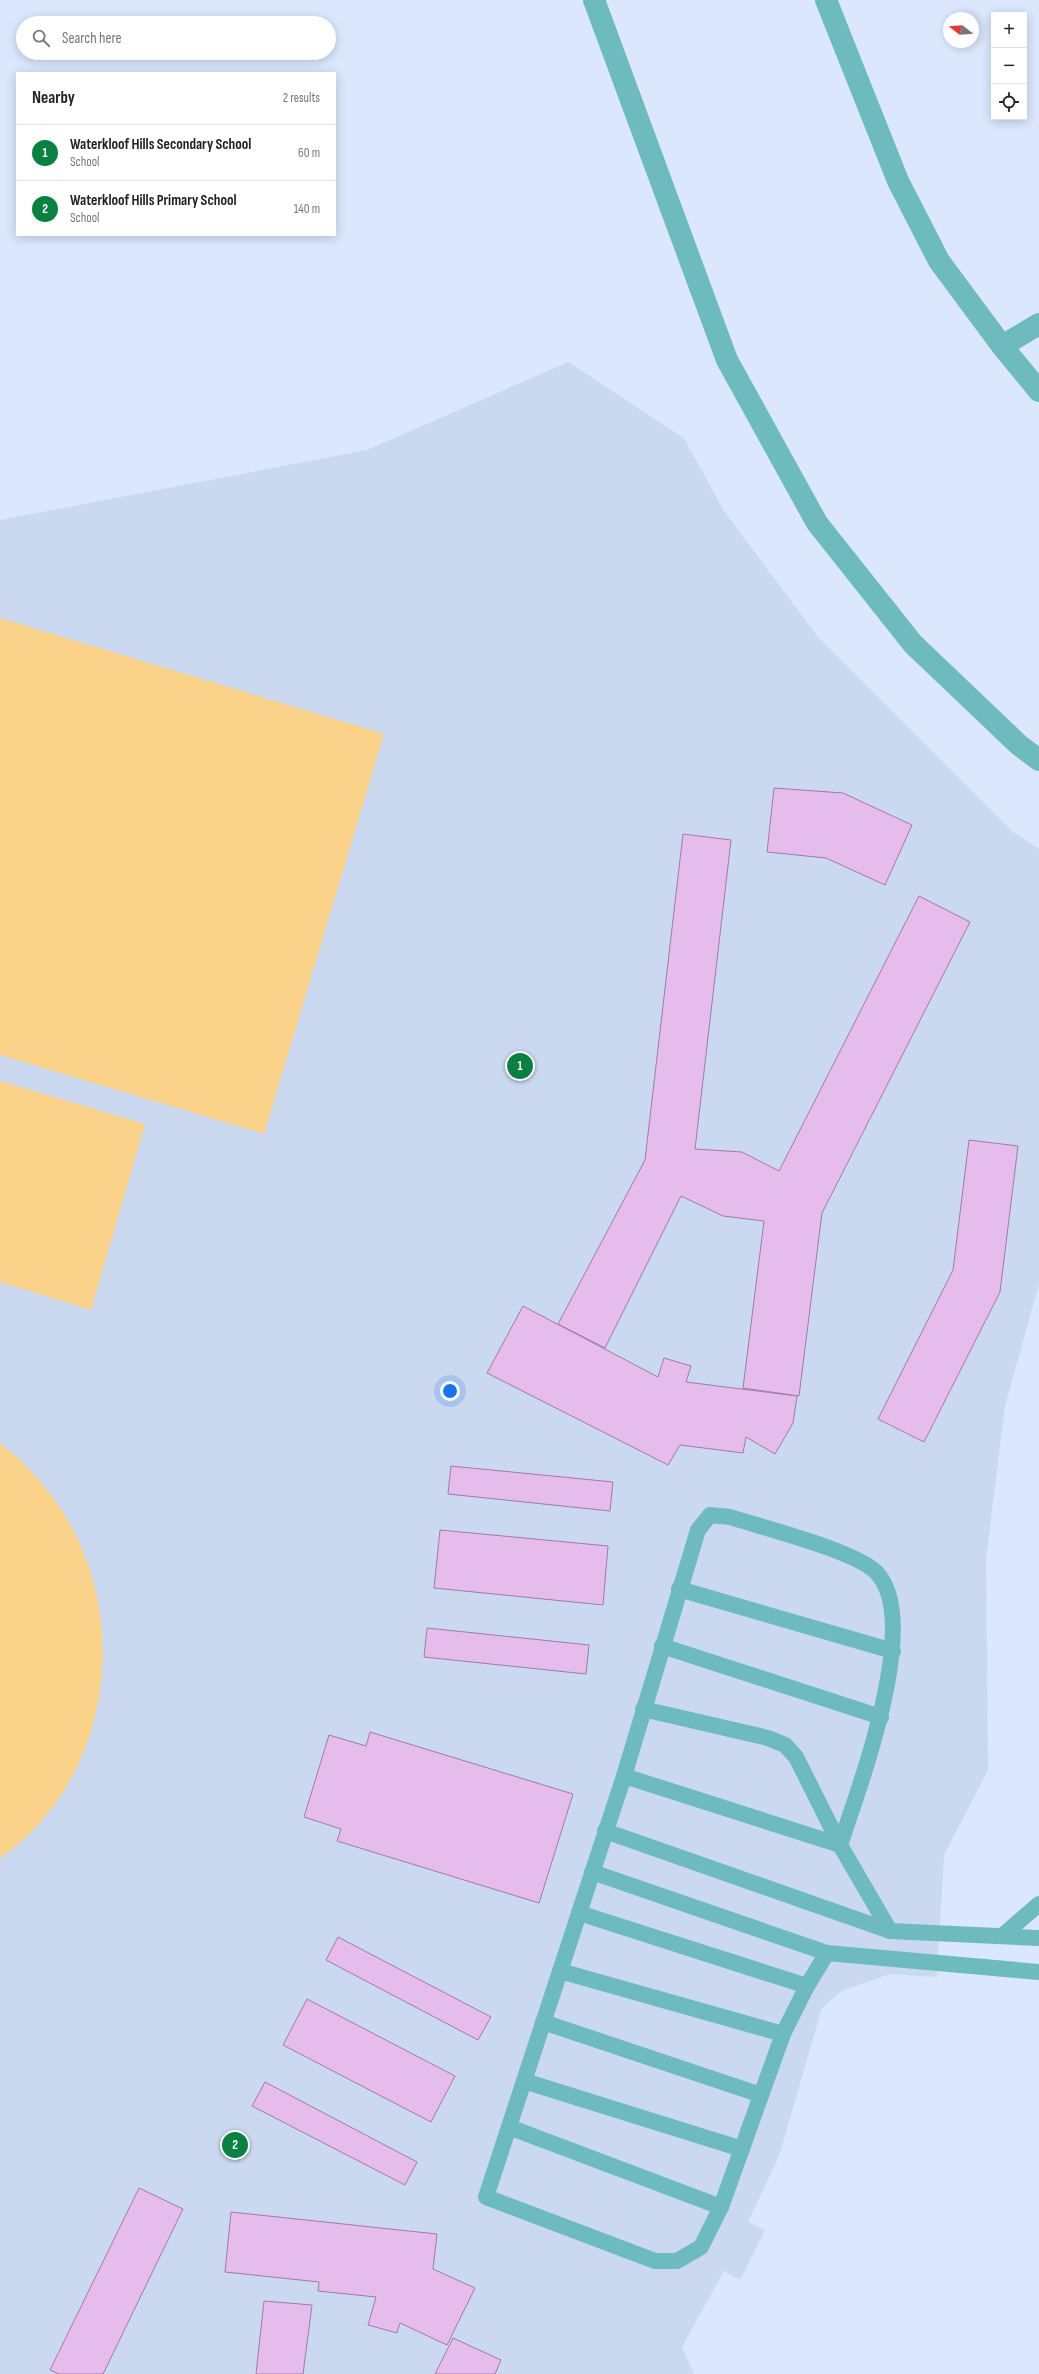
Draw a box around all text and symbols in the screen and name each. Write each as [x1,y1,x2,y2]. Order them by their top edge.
north arrow [943,12,979,48]
map controls [991,12,1027,120]
button: + [991,12,1027,48]
search box [16,16,336,60]
icon: search [30,27,52,49]
text: Search here [62,29,122,48]
button: − [991,48,1027,84]
button: locate [991,84,1027,120]
text: Nearby [32,88,75,108]
text: 2 results [283,90,320,106]
text: Waterkloof Hills Secondary School [70,135,251,154]
text: 1 [42,145,48,161]
text: 60 m [298,145,320,161]
text: School [70,154,100,170]
text: Waterkloof Hills Primary School [70,191,237,210]
text: 2 [42,201,48,217]
text: 140 m [294,201,320,217]
text: School [70,210,100,226]
pin: 1 [507,1051,533,1081]
your location [440,1381,460,1401]
pin: 2 [222,2130,248,2160]

